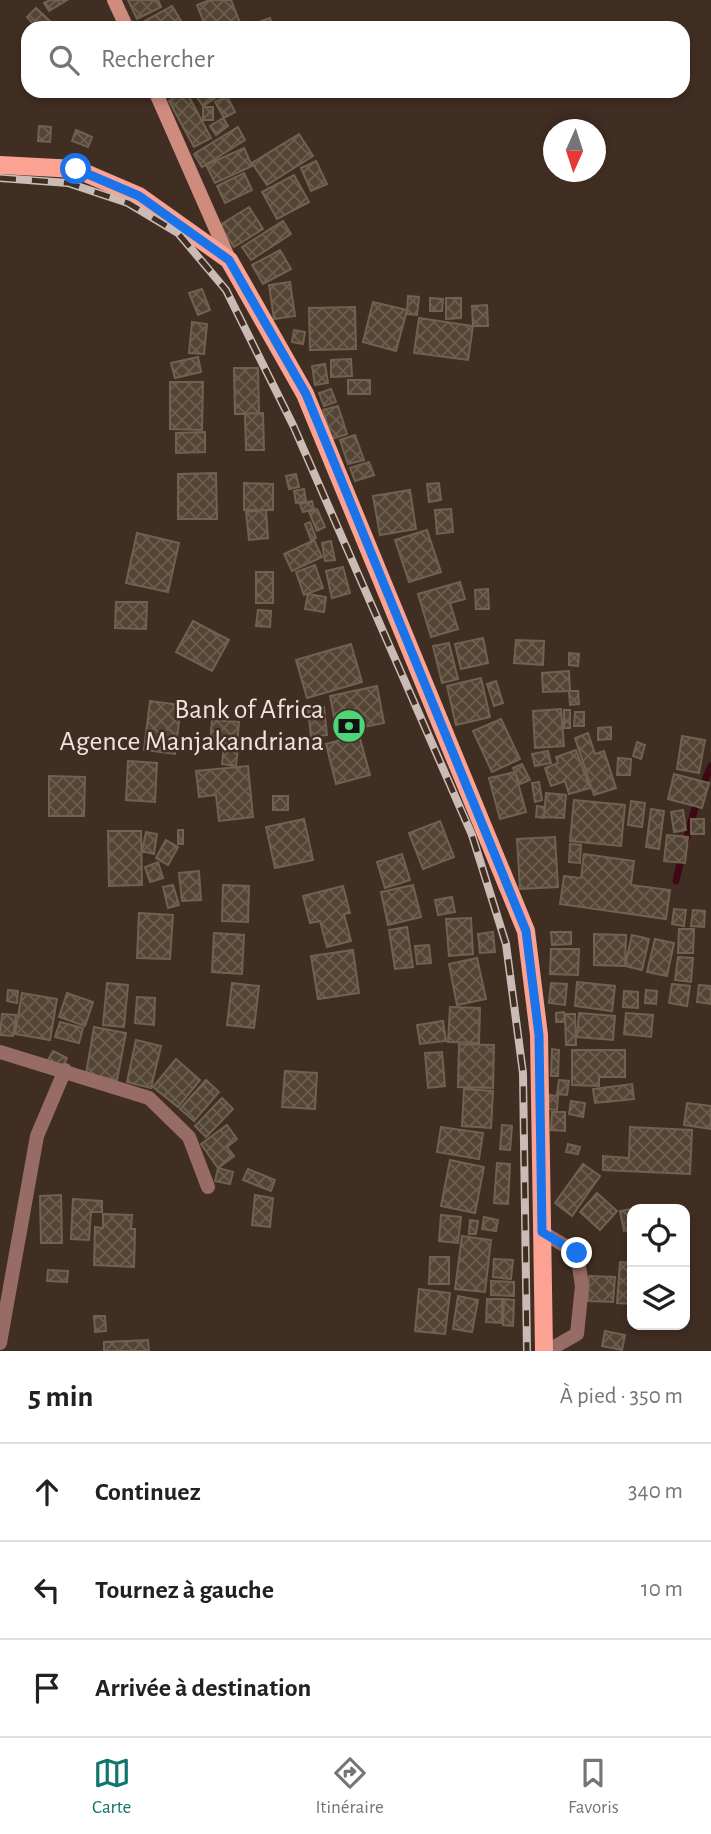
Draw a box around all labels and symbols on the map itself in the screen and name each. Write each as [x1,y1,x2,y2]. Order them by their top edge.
north arrow [543,119,606,182]
route start [60,153,91,184]
place label: Bank of Africa Agence Manjakandriana [60,696,324,756]
bank icon: Bank of Africa Agence Manjakandriana [330,707,368,745]
route end [561,1237,592,1268]

